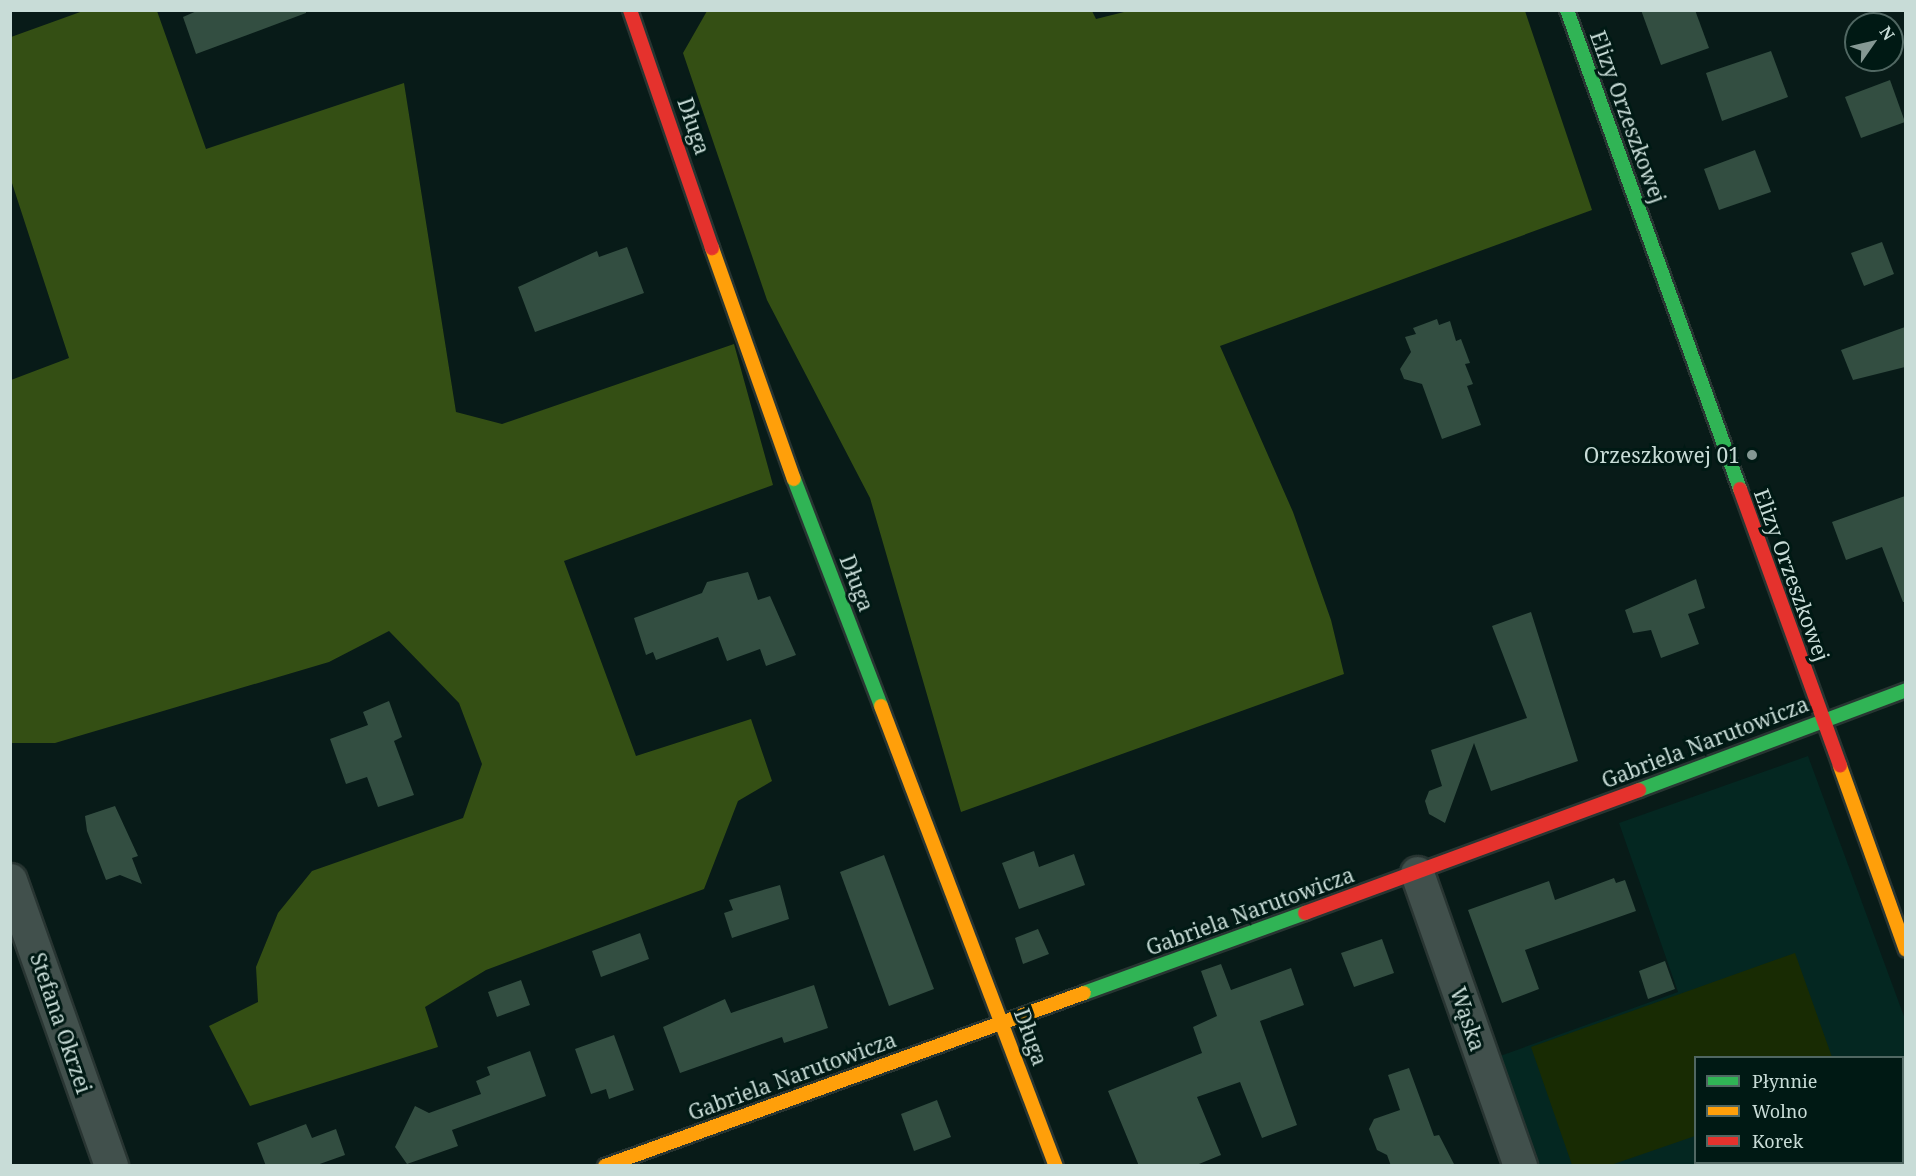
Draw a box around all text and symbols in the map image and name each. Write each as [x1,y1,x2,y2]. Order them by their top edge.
north arrow [1844,12,1904,72]
text: N [1875,22,1900,44]
street label: Elizy Orzeszkowej [1585,27,1671,207]
street label: Długa [673,94,715,158]
place label: Orzeszkowej 01 [1584,442,1740,468]
marker: Orzeszkowej 01 [1745,448,1759,462]
street label: Elizy Orzeszkowej [1749,485,1835,665]
street label: Długa [835,551,879,615]
street label: Gabriela Narutowicza [1598,691,1812,793]
street label: Gabriela Narutowicza [1142,862,1358,960]
street label: Stefana Okrzei [25,949,97,1097]
street label: Wąska [1445,984,1491,1054]
street label: Długa [1009,1005,1053,1069]
street label: Gabriela Narutowicza [684,1027,900,1125]
legend [1694,1056,1904,1164]
text: Płynnie [1752,1069,1817,1093]
text: Wolno [1752,1099,1808,1123]
text: Korek [1752,1129,1803,1153]

